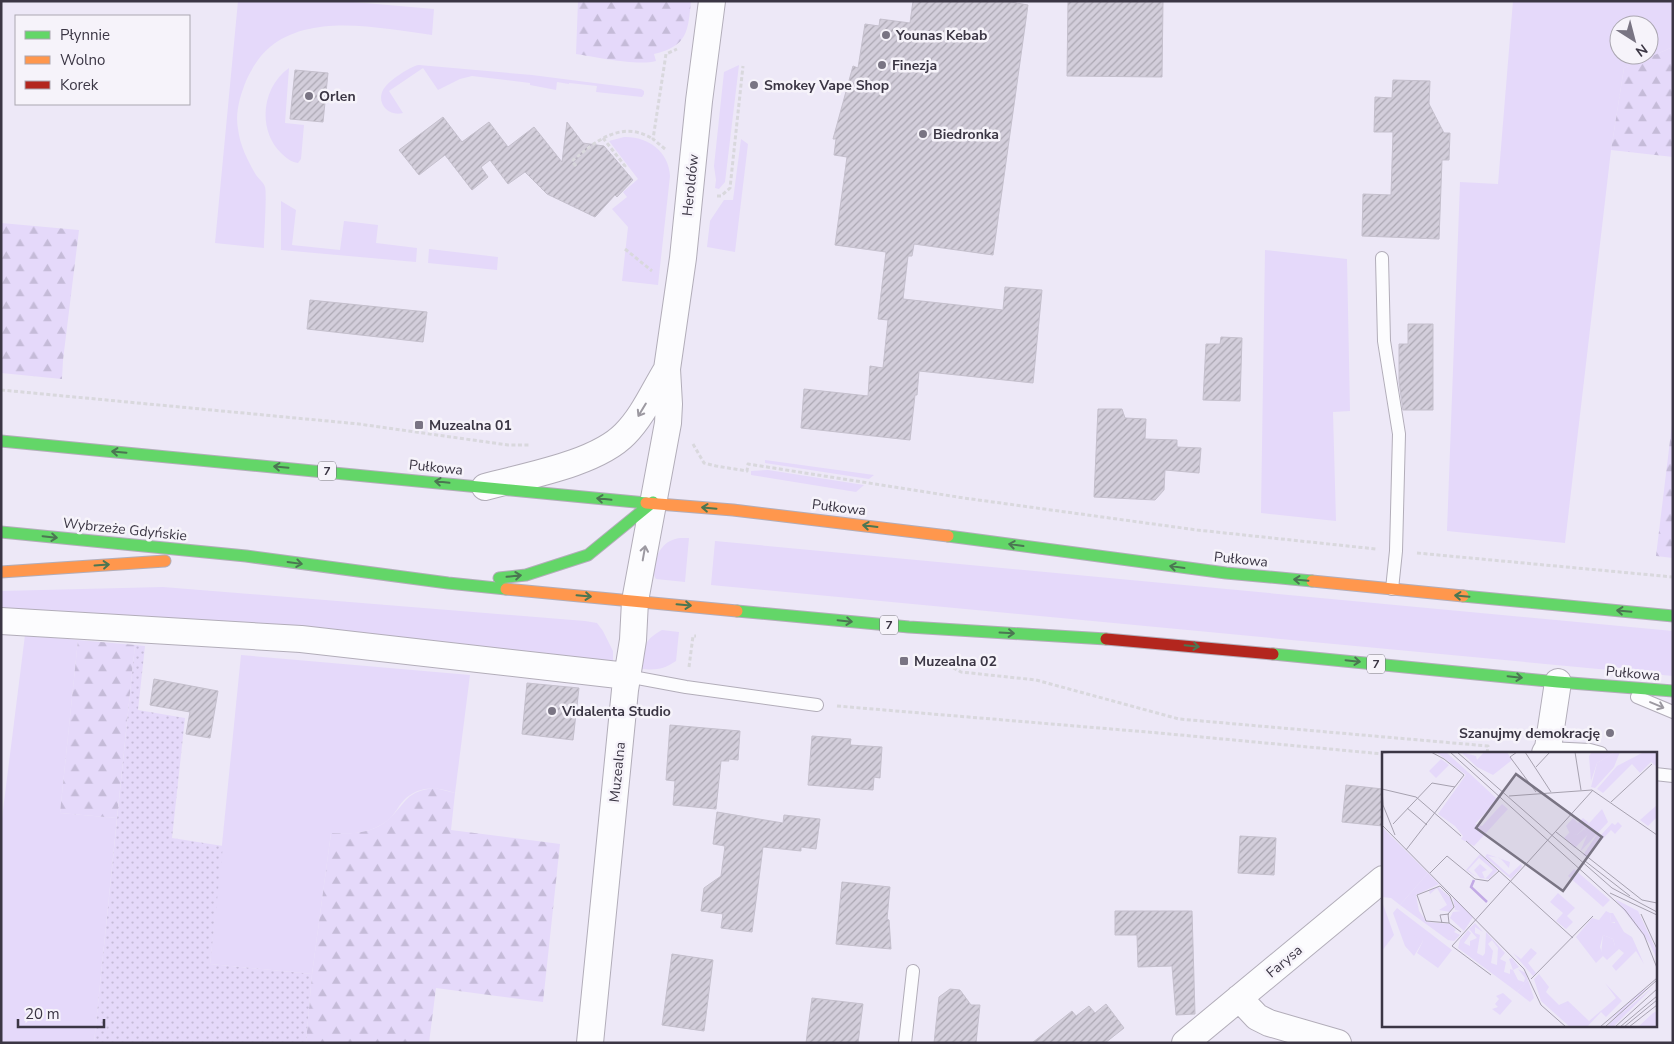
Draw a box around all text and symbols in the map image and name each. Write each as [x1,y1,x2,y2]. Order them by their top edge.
legend [15,15,190,105]
north arrow [1609,15,1659,65]
text: Płynnie [60,25,110,45]
place label: Younas Kebab [895,26,987,45]
marker: Younas Kebab [880,29,892,41]
text: N [1632,39,1651,61]
text: Wolno [60,50,105,70]
place label: Finezja [892,56,937,75]
marker: Finezja [876,59,888,71]
text: Korek [60,75,99,95]
place label: Smokey Vape Shop [764,76,889,95]
marker: Smokey Vape Shop [748,79,760,91]
place label: Orlen [319,87,356,106]
marker: Orlen [303,90,315,102]
place label: Biedronka [933,125,999,144]
marker: Biedronka [917,128,929,140]
street label: Heroldów [678,153,703,217]
one-way arrow [636,403,646,417]
place label: Muzealna 01 [429,416,512,435]
marker: Muzealna 01 [413,419,425,431]
one-way arrow [111,447,127,456]
street label: Pułkowa [408,455,464,480]
one-way arrow [273,462,289,472]
road number: 7 [318,462,336,481]
one-way arrow [435,478,451,487]
one-way arrow [596,494,612,504]
street label: Pułkowa [811,495,867,520]
one-way arrow [701,503,717,512]
street label: Wybrzeże Gdyńskie [62,514,188,545]
one-way arrow [863,521,879,531]
one-way arrow [41,532,57,542]
one-way arrow [1009,540,1025,550]
one-way arrow [639,545,649,561]
street label: Pułkowa [1213,547,1269,572]
one-way arrow [286,558,302,568]
one-way arrow [94,561,110,570]
one-way arrow [1170,561,1186,571]
one-way arrow [506,572,522,581]
one-way arrow [1293,575,1309,585]
one-way arrow [575,591,591,601]
one-way arrow [1455,591,1471,600]
one-way arrow [675,600,691,610]
one-way arrow [1617,606,1633,616]
one-way arrow [837,616,853,626]
road number: 7 [880,616,898,634]
one-way arrow [999,629,1015,638]
one-way arrow [1183,641,1199,650]
place label: Muzealna 02 [914,652,997,671]
road number: 7 [1367,654,1385,674]
marker: Muzealna 02 [898,655,910,667]
one-way arrow [1345,657,1361,666]
street label: Pułkowa [1605,662,1661,685]
one-way arrow [1507,673,1523,682]
one-way arrow [1649,701,1664,711]
place label: Vidalenta Studio [561,702,671,721]
marker: Vidalenta Studio [546,705,558,717]
place label: Szanujmy demokrację [1459,724,1600,743]
marker: Szanujmy demokrację [1604,727,1616,739]
street label: Muzealna [605,741,630,803]
inset map [1382,752,1656,1026]
street label: Farysa [1262,941,1306,982]
scale bar [18,996,104,1028]
text: 20 m [25,1004,60,1024]

